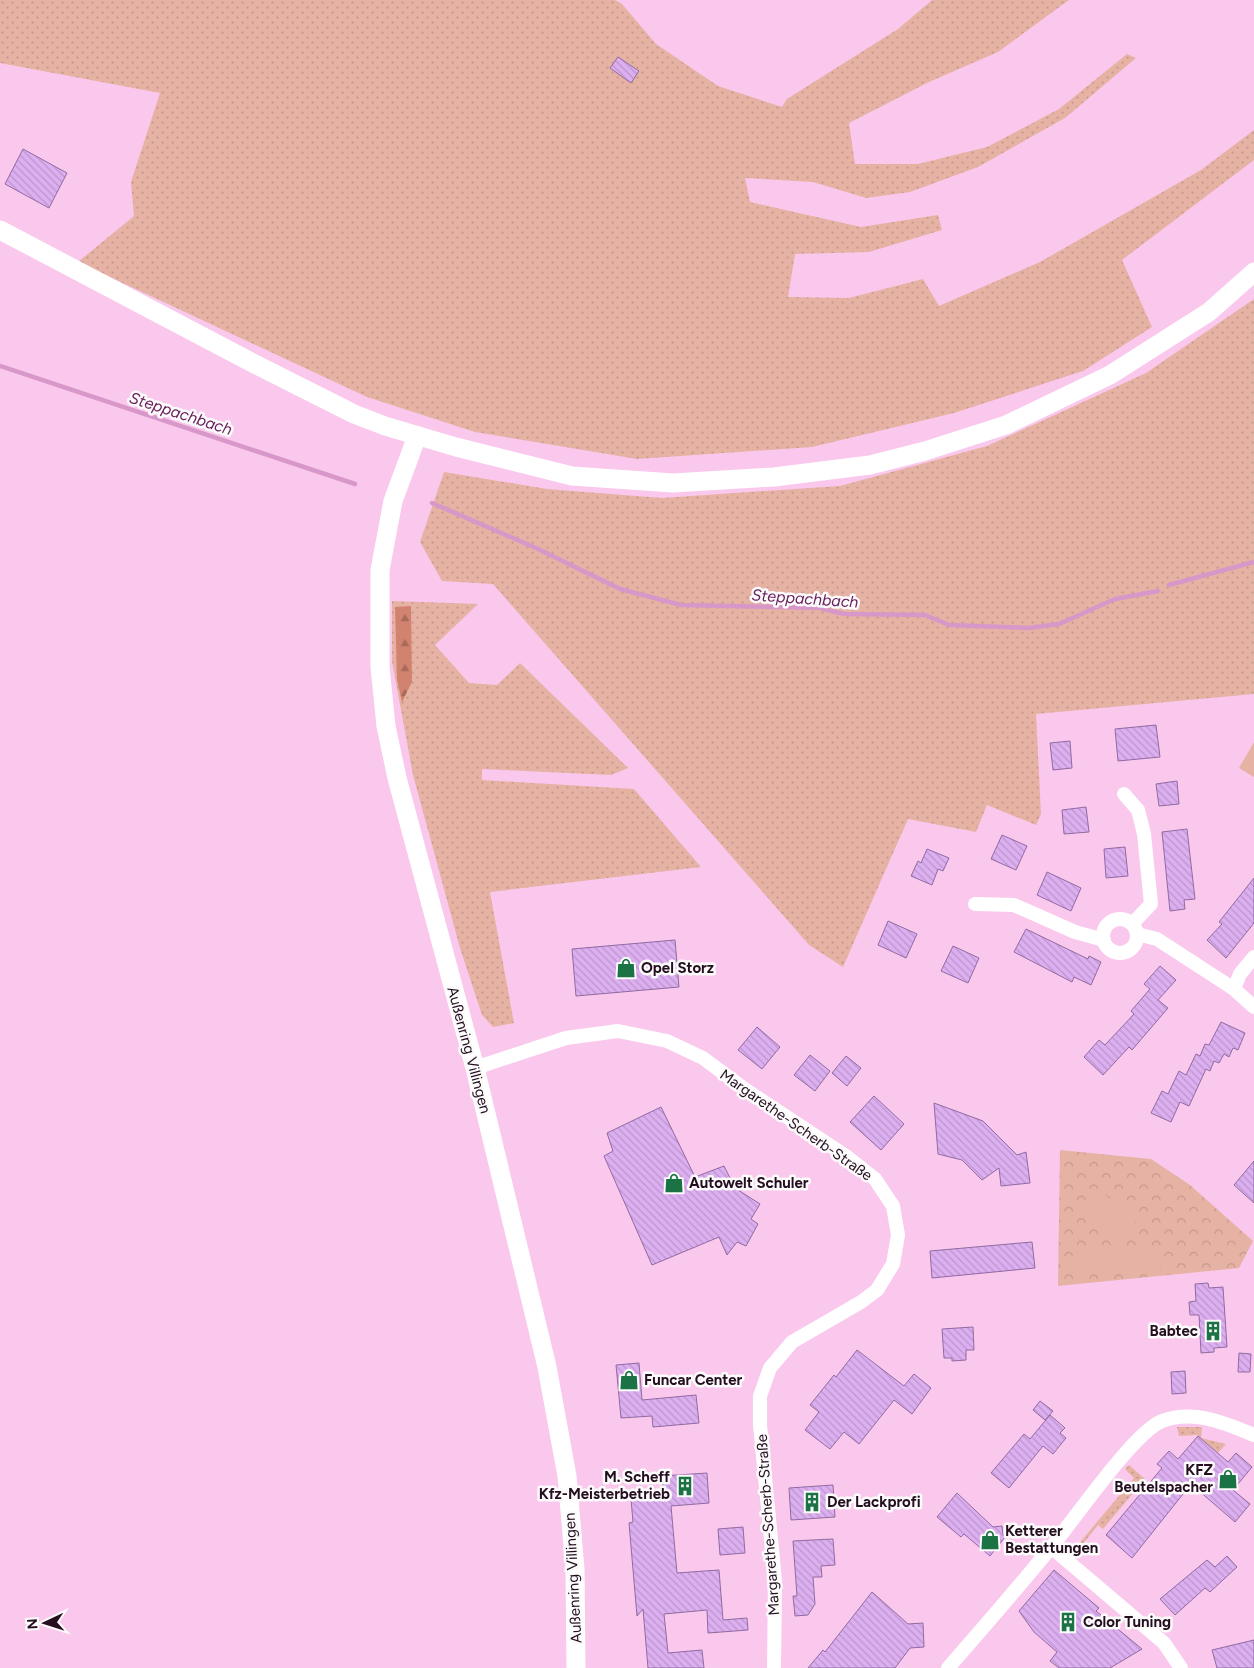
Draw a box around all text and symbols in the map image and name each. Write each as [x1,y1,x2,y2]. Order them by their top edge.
water label: Steppachbach [127,388,235,439]
water label: Steppachbach [751,585,859,612]
shop icon: Opel Storz [615,957,637,979]
place label: Opel Storz [641,959,714,977]
street label: Außenring Villingen [443,985,495,1115]
street label: Margarethe-Scherb-Straße [716,1065,876,1185]
shop icon: Autowelt Schuler [663,1172,685,1194]
place label: Autowelt Schuler [689,1174,809,1192]
building icon: Babtec [1202,1320,1224,1342]
place label: Babtec [1149,1322,1198,1340]
shop icon: Funcar Center [618,1369,640,1391]
place label: Funcar Center [644,1371,743,1389]
street label: Margarethe-Scherb-Straße [753,1434,783,1616]
place label: KFZ Beutelspacher [1114,1461,1213,1496]
place label: M. Scheff Kfz-Meisterbetrieb [539,1468,670,1503]
shop icon: KFZ Beutelspacher [1217,1468,1239,1490]
building icon: M. Scheff Kfz-Meisterbetrieb [674,1475,696,1497]
building icon: Der Lackprofi [801,1491,823,1513]
place label: Der Lackprofi [827,1493,921,1511]
street label: Außenring Villingen [561,1512,585,1644]
place label: Ketterer Bestattungen [1005,1522,1098,1557]
shop icon: Ketterer Bestattungen [979,1529,1001,1551]
north arrow [20,1598,70,1648]
building icon: Color Tuning [1057,1611,1079,1633]
place label: Color Tuning [1083,1613,1171,1631]
text: N [24,1618,41,1630]

